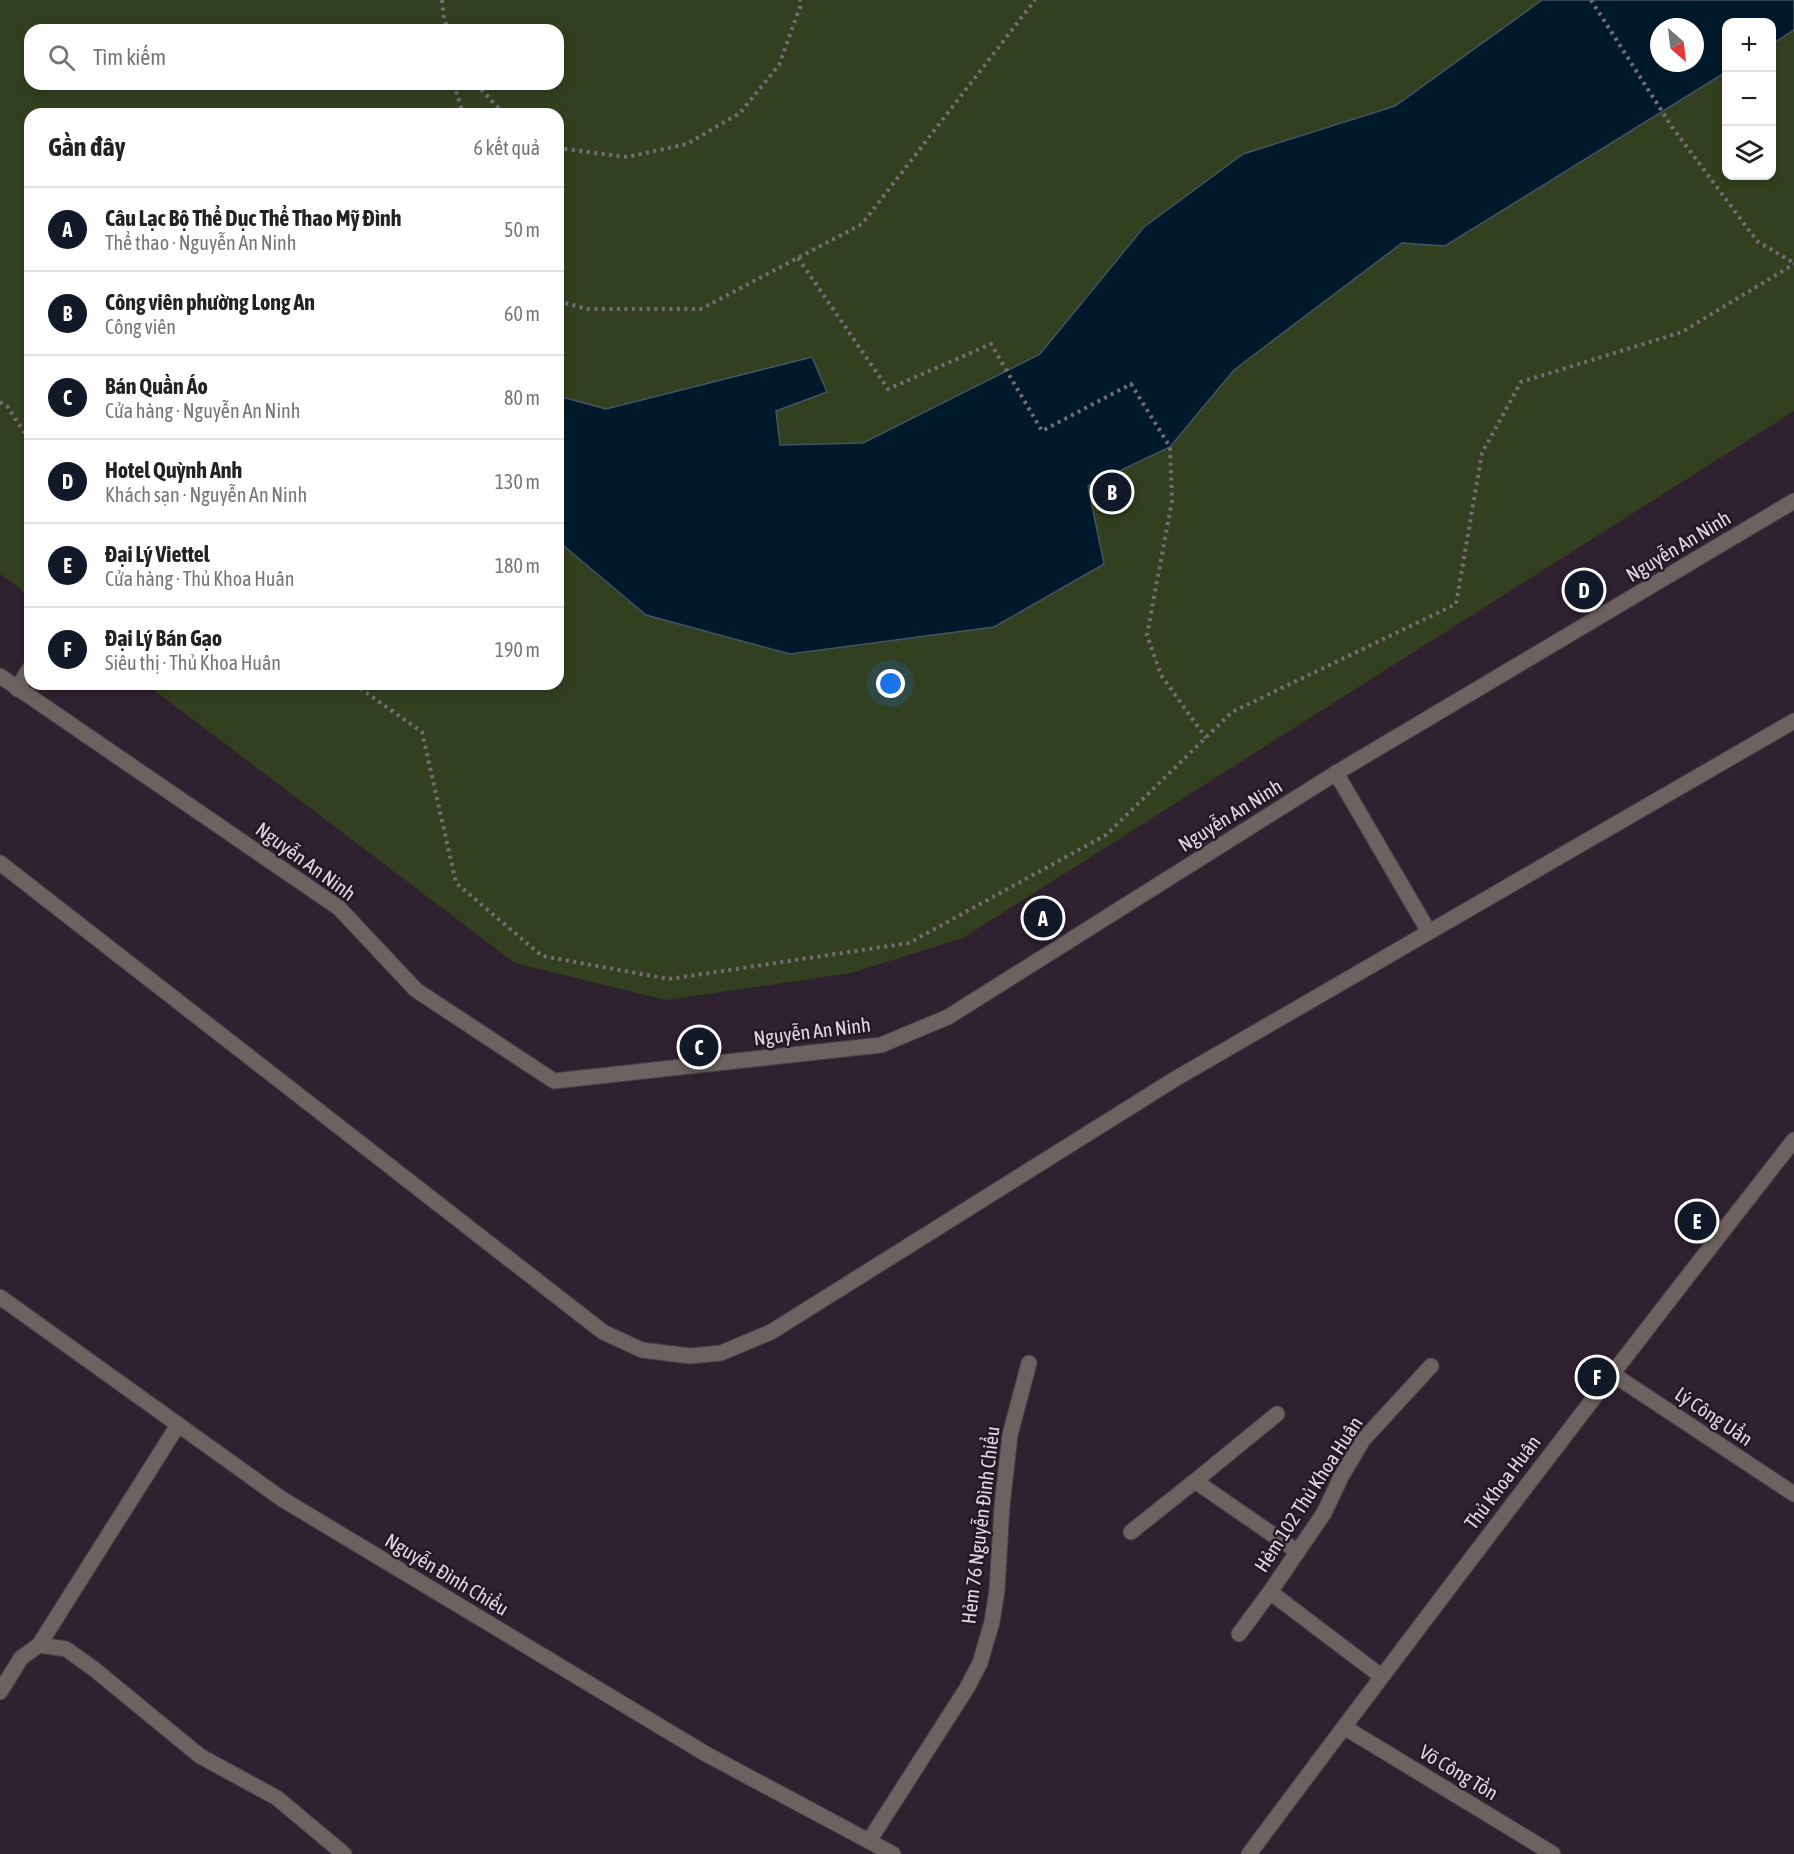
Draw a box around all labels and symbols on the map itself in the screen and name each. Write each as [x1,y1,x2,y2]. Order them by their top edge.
north arrow [1650,18,1704,72]
pin: B [1092,470,1132,514]
street label: Nguyễn An Ninh [1622,506,1734,586]
pin: D [1564,568,1604,612]
your location [876,669,905,698]
street label: Nguyễn An Ninh [1174,774,1286,856]
street label: Nguyễn An Ninh [252,817,360,905]
pin: A [1024,896,1062,940]
street label: Nguyễn An Ninh [752,1012,872,1050]
pin: C [680,1024,718,1070]
pin: E [1678,1198,1716,1244]
pin: F [1578,1354,1616,1400]
street label: Lý Công Uẩn [1671,1382,1757,1450]
street label: Hẻm 102 Thủ Khoa Huân [1249,1412,1367,1576]
street label: Hẻm 76 Nguyễn Đình Chiểu [956,1425,1004,1625]
street label: Thủ Khoa Huân [1459,1430,1545,1534]
street label: Nguyễn Đình Chiểu [381,1528,513,1620]
street label: Võ Công Tồn [1416,1740,1502,1804]

